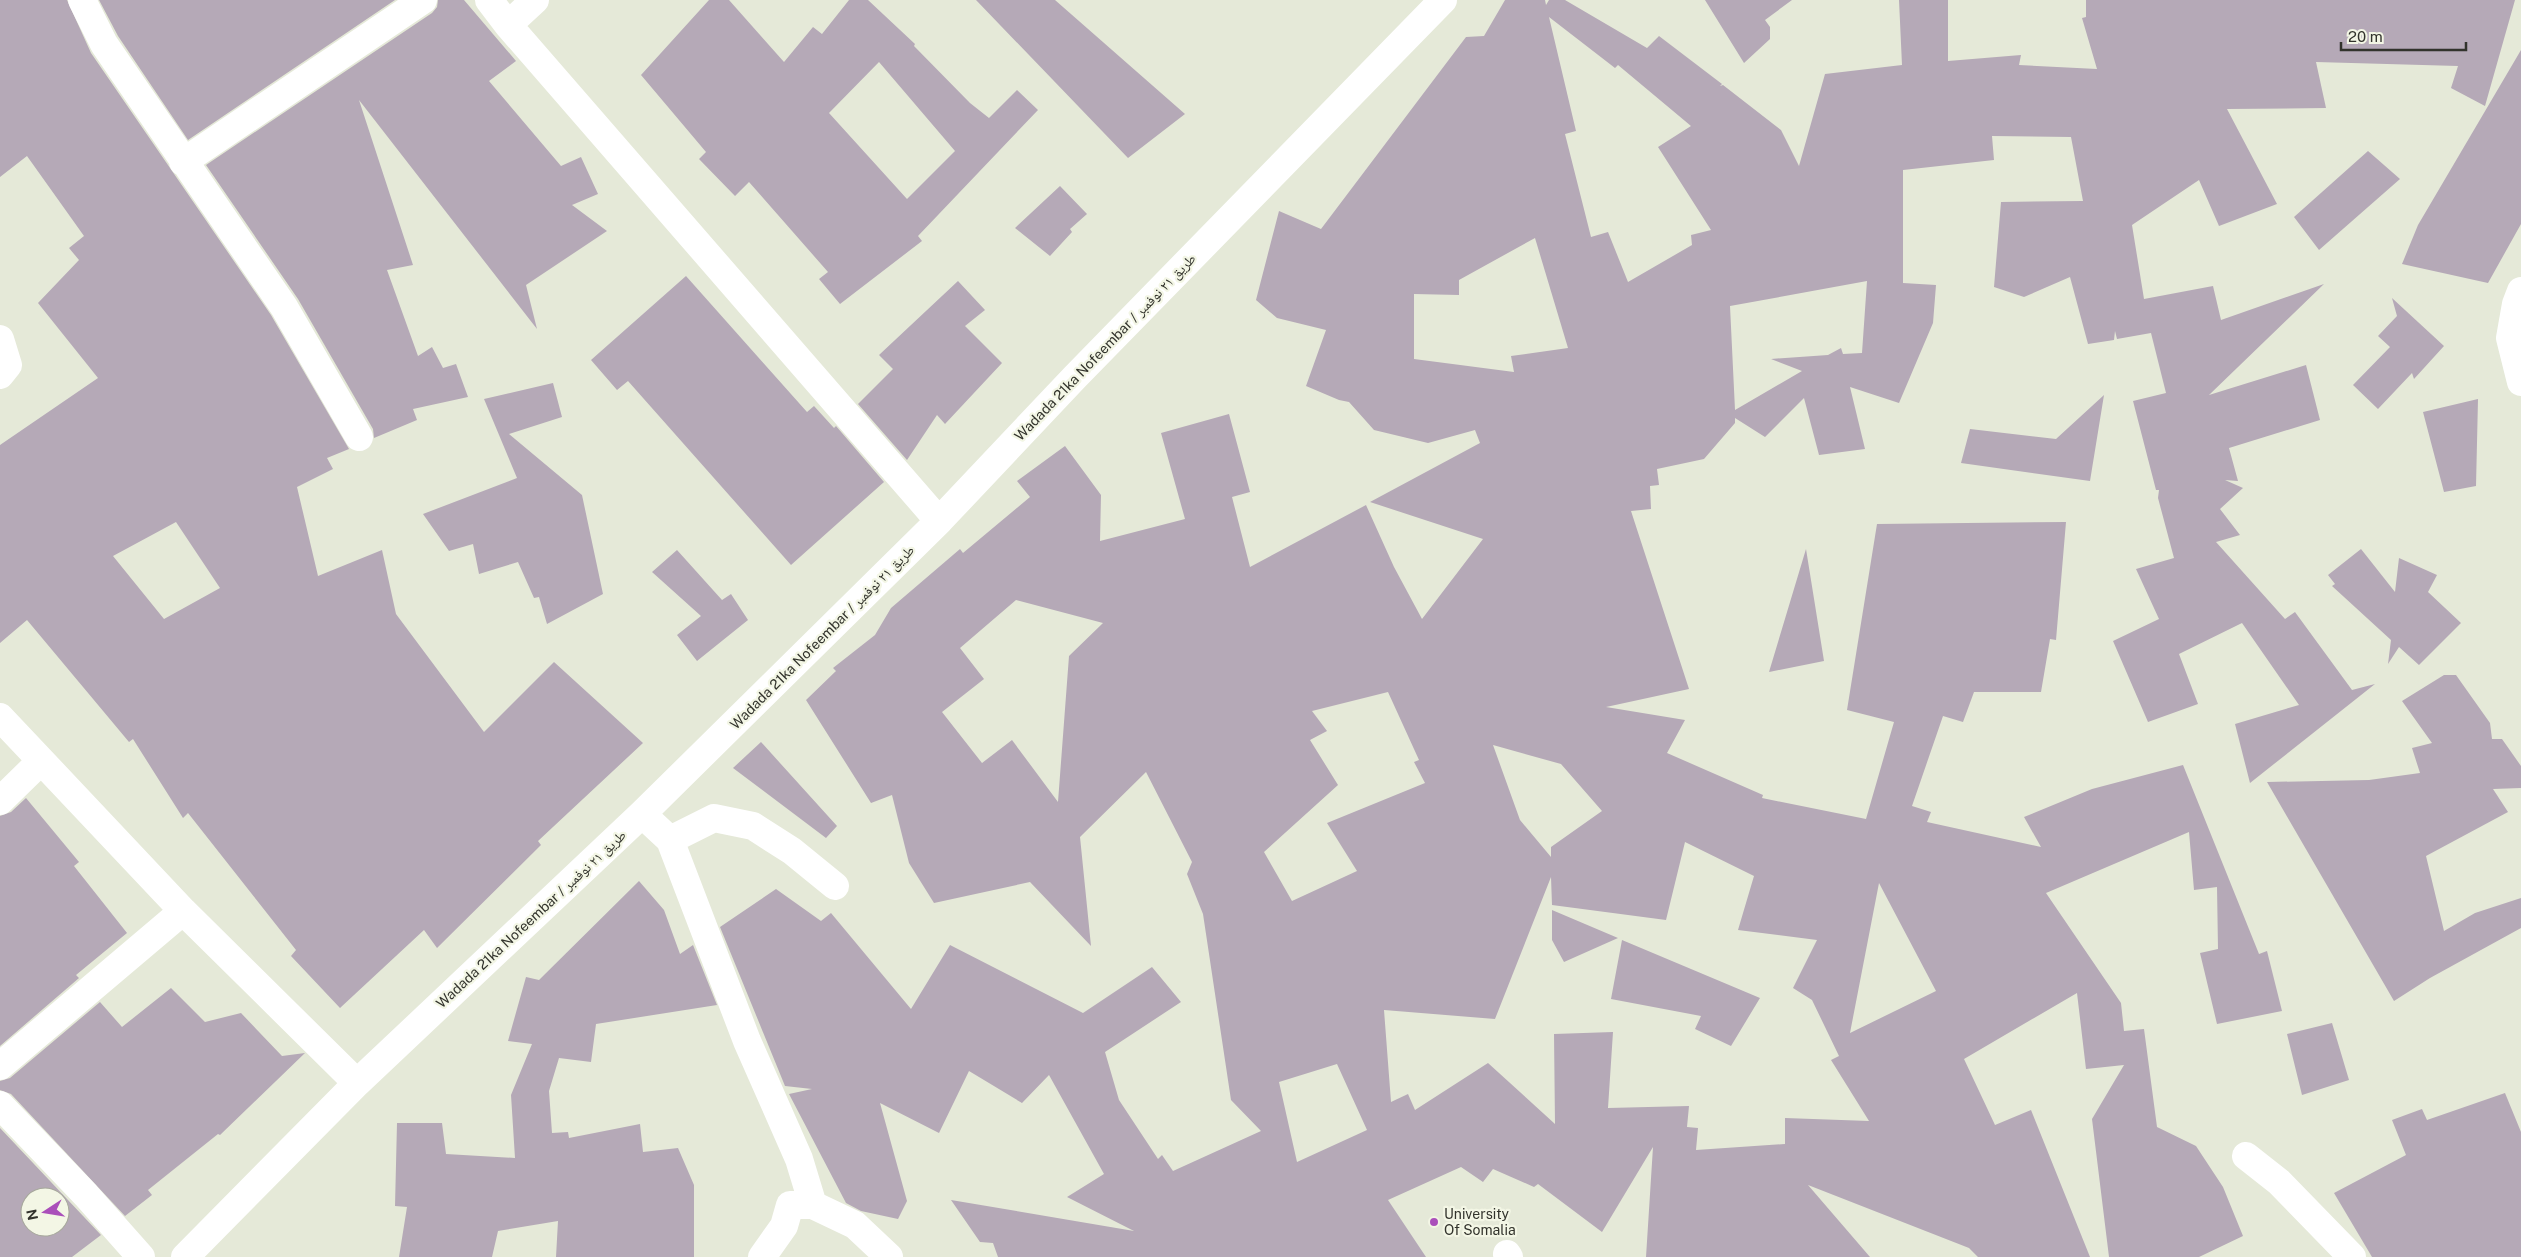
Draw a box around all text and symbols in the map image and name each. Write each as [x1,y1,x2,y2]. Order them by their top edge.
scale bar [2341,20,2466,52]
text: 20 m [2348,28,2383,45]
street label: Wadada 21ka Nofeembar / طريق ٢١ نوفمبر [1011,250,1200,445]
street label: Wadada 21ka Nofeembar / طريق ٢١ نوفمبر [727,542,919,734]
street label: Wadada 21ka Nofeembar / طريق ٢١ نوفمبر [433,827,631,1013]
north arrow [20,1187,70,1237]
place label: University Of Somalia [1444,1206,1516,1238]
text: N [23,1208,41,1222]
marker: University Of Somalia [1428,1216,1440,1228]

